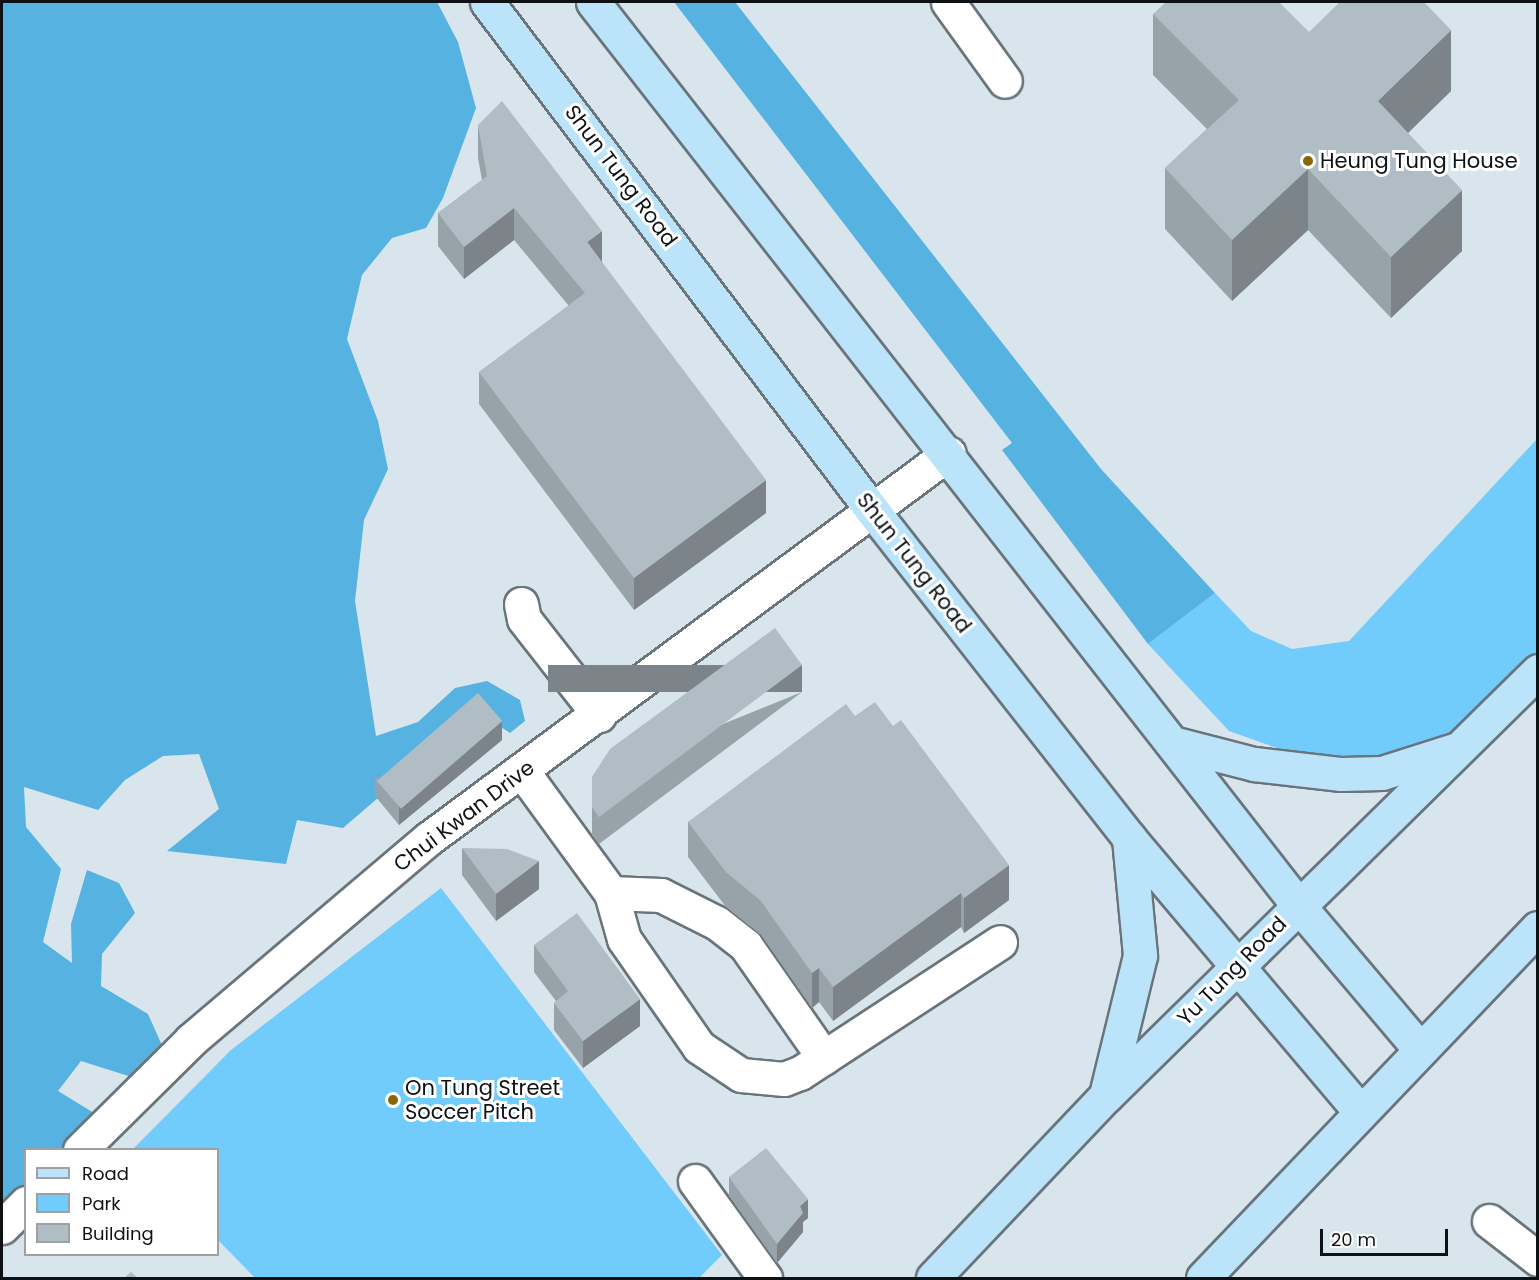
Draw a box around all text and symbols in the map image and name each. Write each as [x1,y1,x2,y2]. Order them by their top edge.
street label: Shun Tung Road [560,100,682,252]
place label: Heung Tung House [1320,148,1518,174]
marker: Heung Tung House [1301,154,1315,168]
street label: Shun Tung Road [851,488,977,638]
street label: Chui Kwan Drive [389,755,539,877]
street label: Yu Tung Road [1172,911,1292,1031]
place label: On Tung Street Soccer Pitch [405,1075,560,1125]
marker: On Tung Street Soccer Pitch [386,1093,400,1107]
legend [24,1148,219,1256]
text: Road [82,1161,129,1186]
text: Park [82,1191,121,1216]
scale bar [1323,1217,1450,1255]
text: Building [82,1221,154,1246]
text: 20 m [1331,1227,1376,1252]

